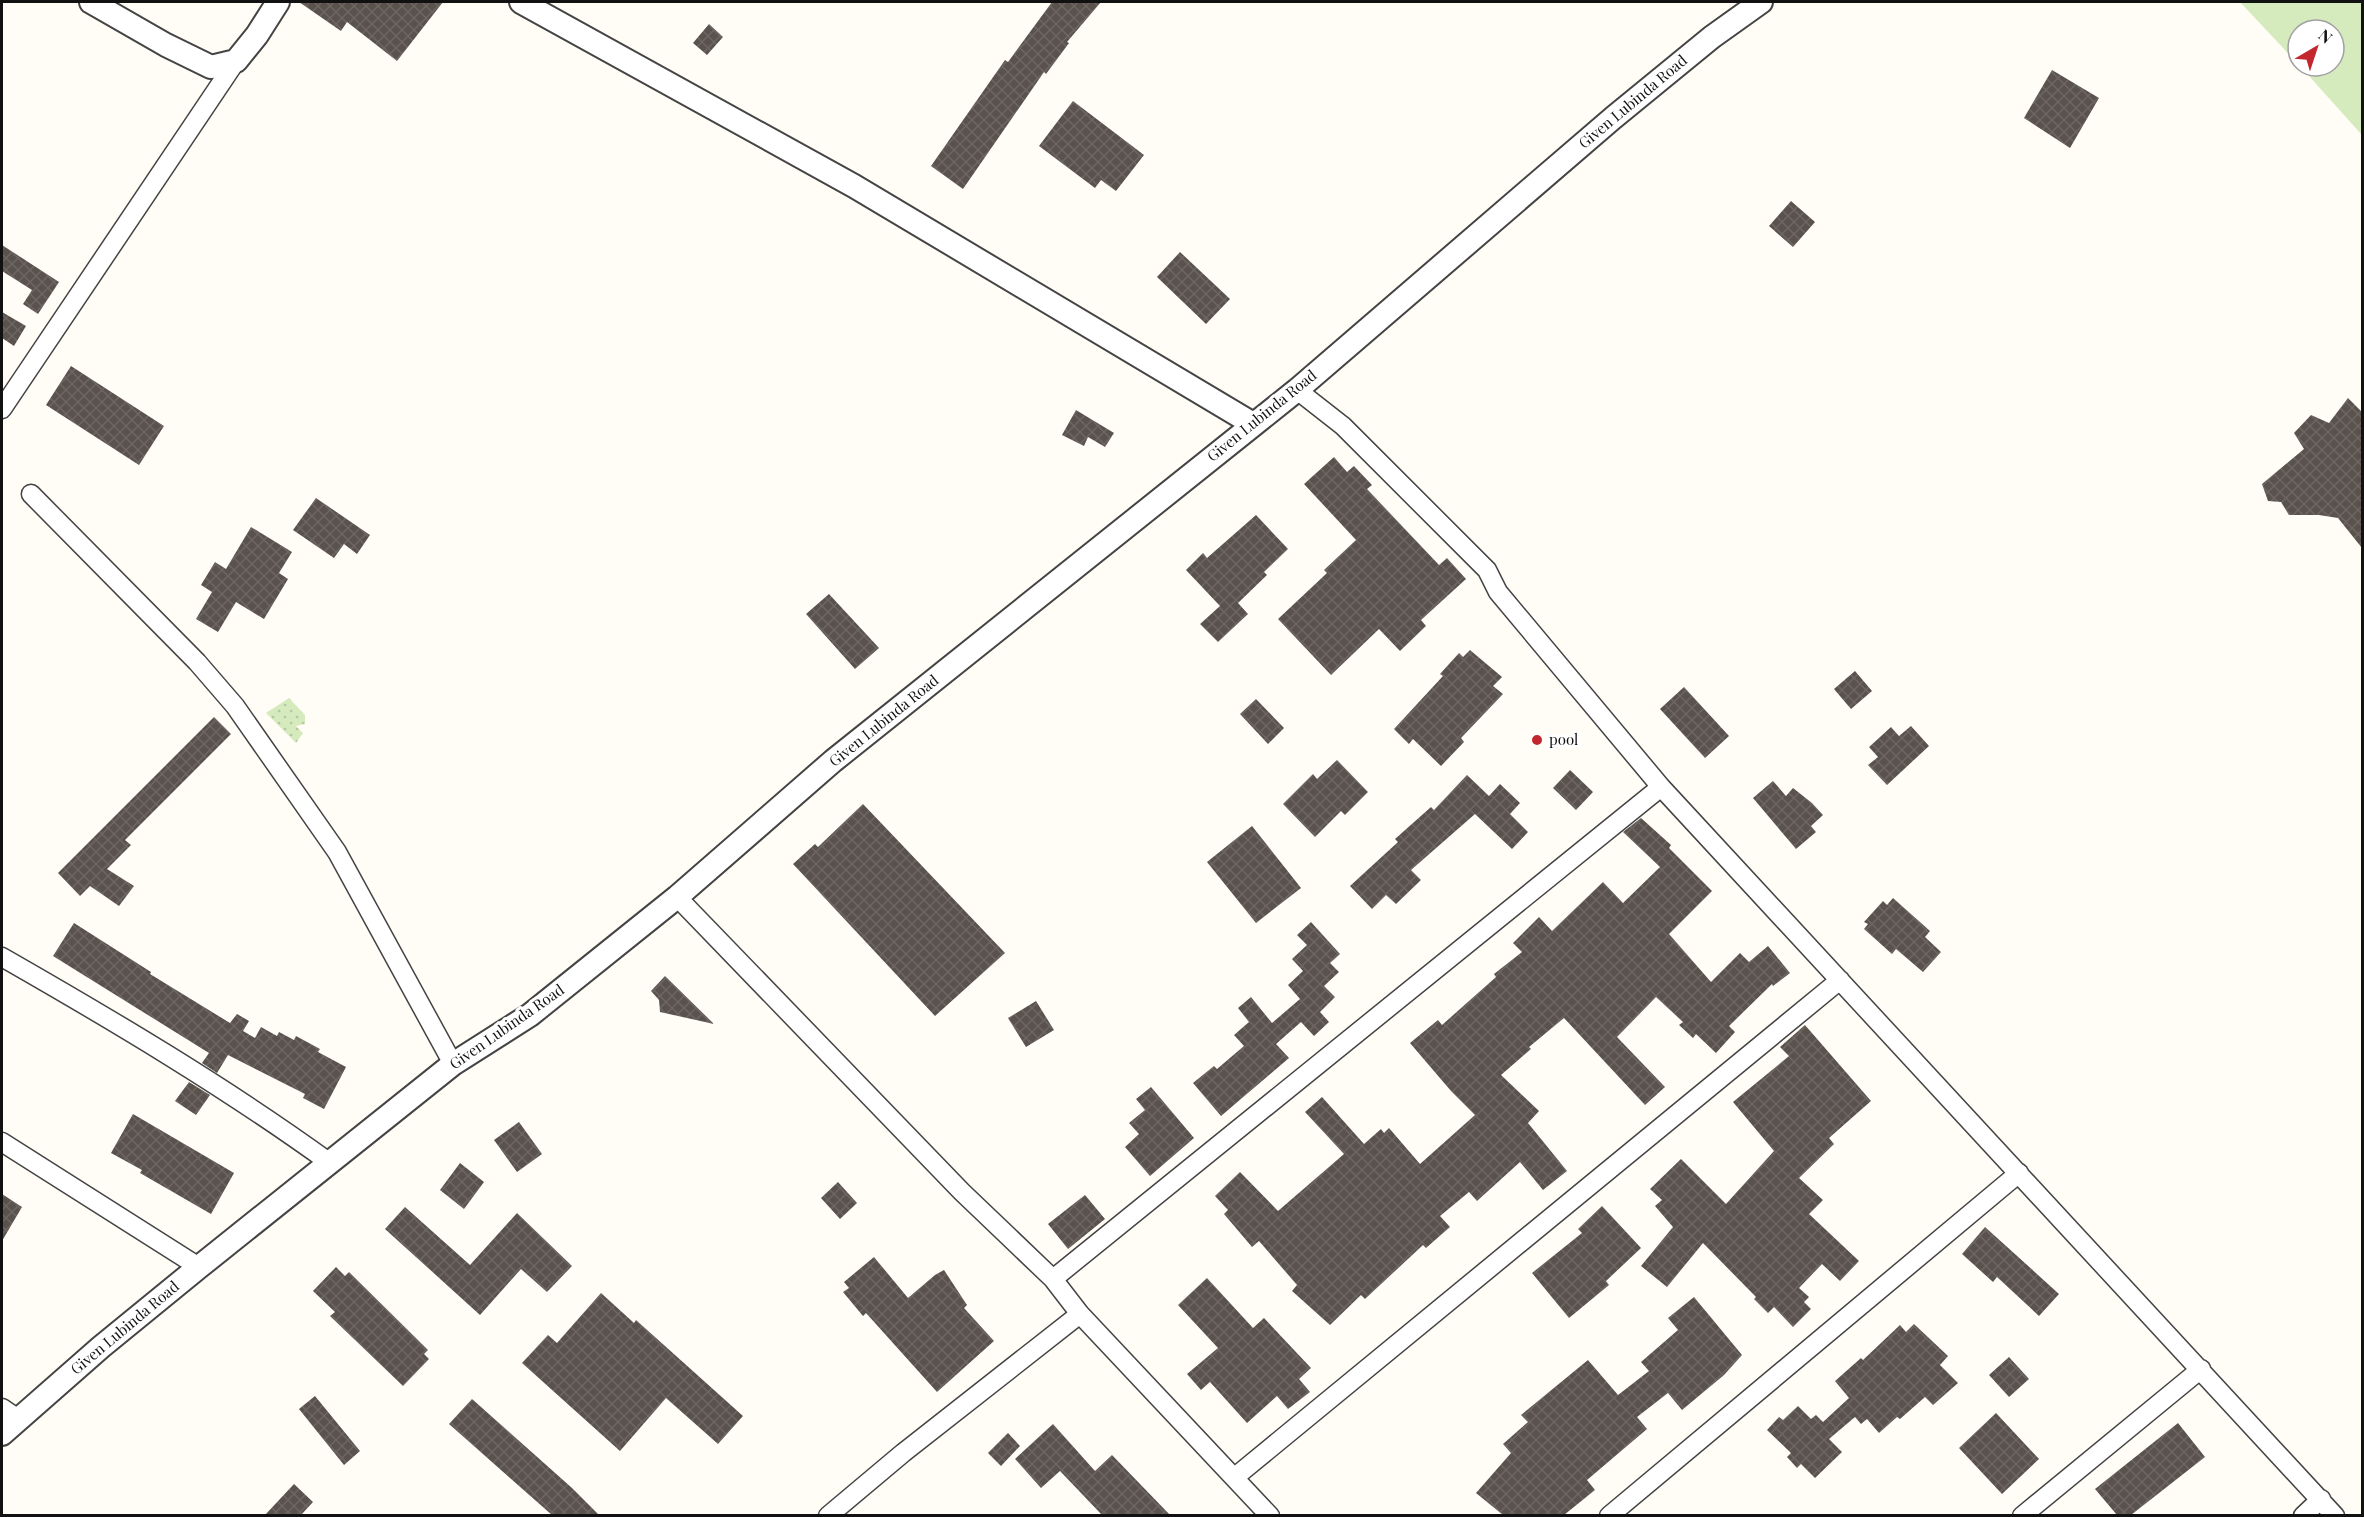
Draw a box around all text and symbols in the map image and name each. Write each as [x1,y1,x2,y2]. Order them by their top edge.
north arrow [2286,18,2346,78]
text: N [2315,24,2337,48]
street label: Given Lubinda Road [1574,50,1691,152]
street label: Given Lubinda Road [1202,365,1321,466]
street label: Given Lubinda Road [824,670,943,771]
place label: pool [1549,729,1578,749]
marker: pool [1530,733,1544,747]
street label: Given Lubinda Road [445,979,568,1073]
street label: Given Lubinda Road [66,1276,183,1378]

